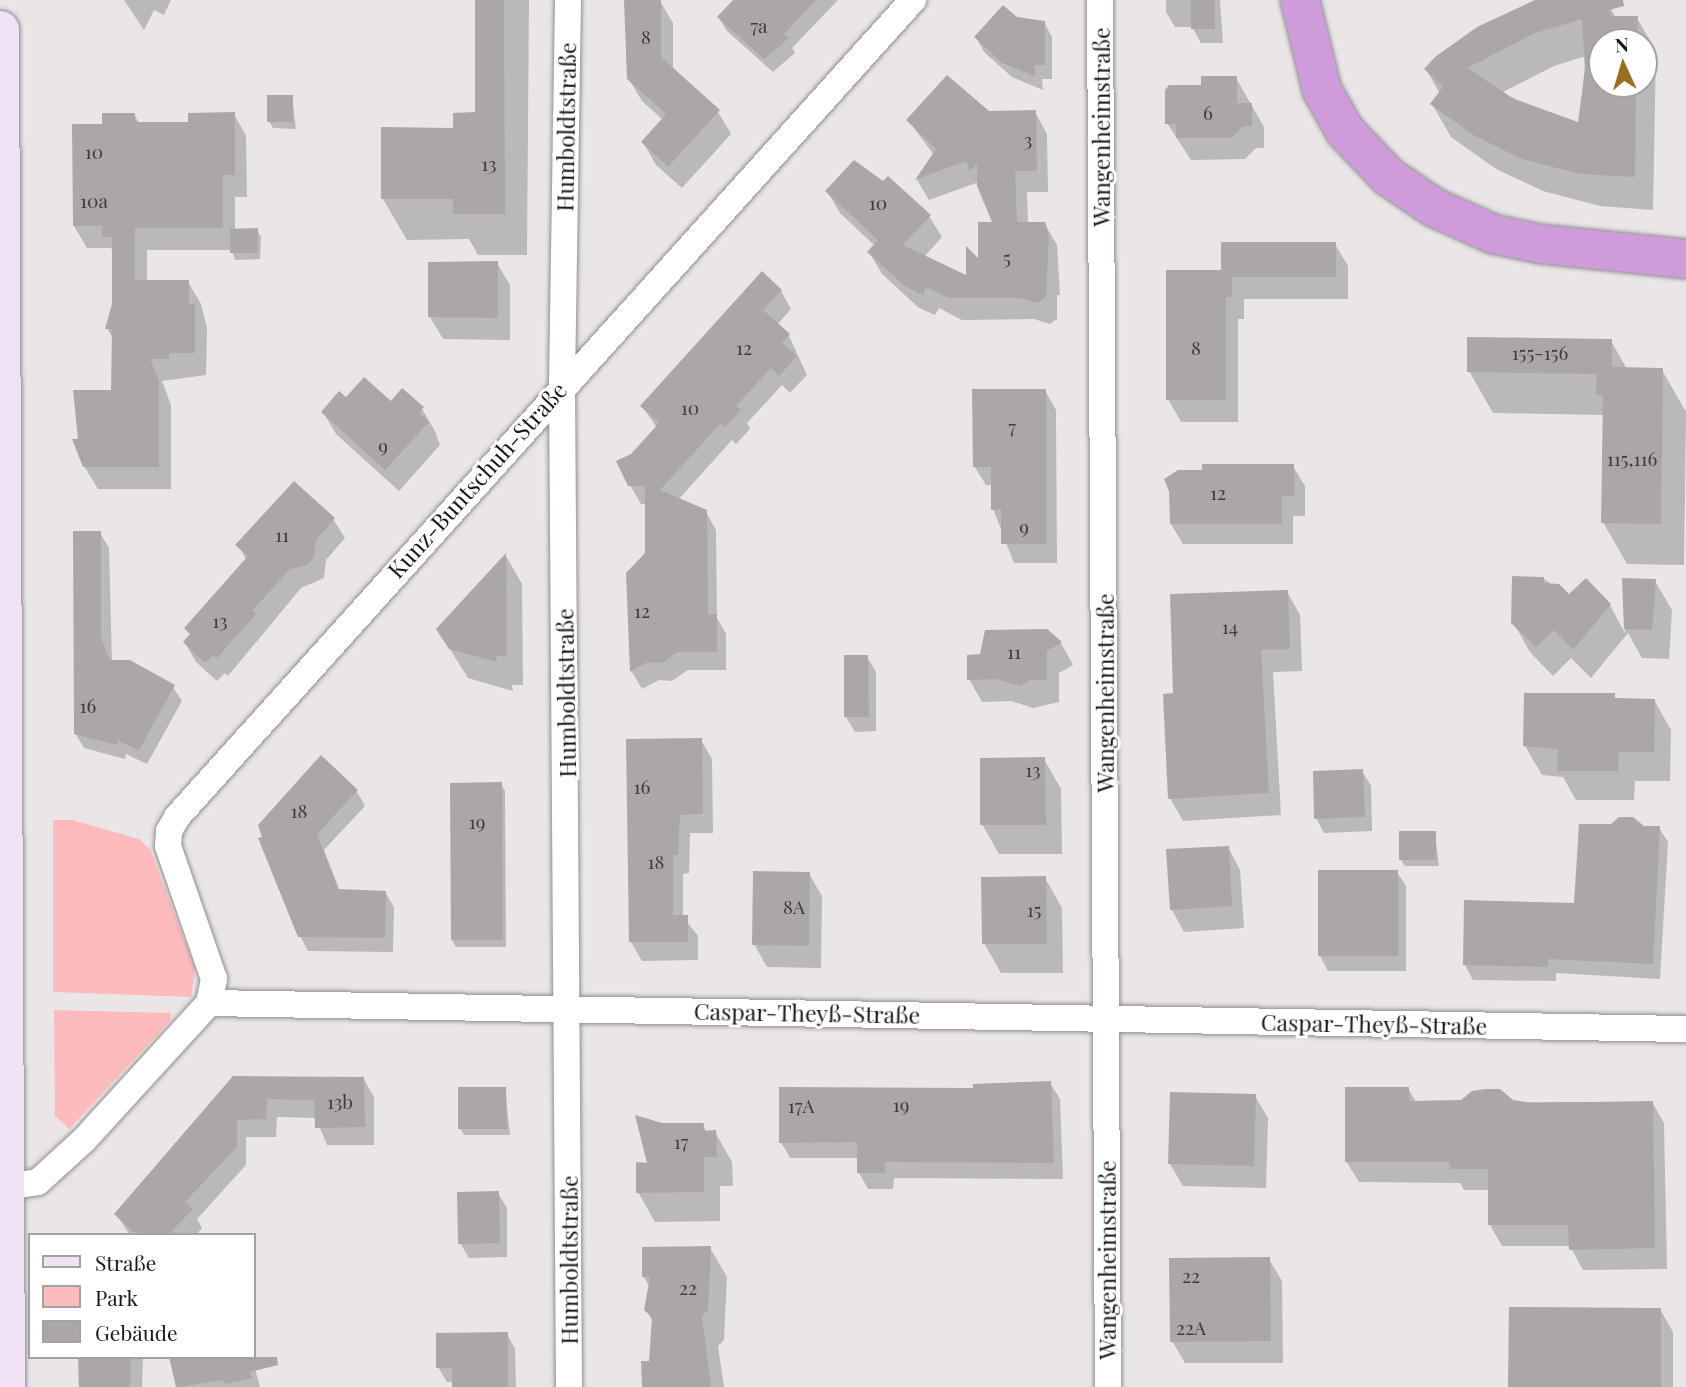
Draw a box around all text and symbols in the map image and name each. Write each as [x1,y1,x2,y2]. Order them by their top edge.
house number: 7a [750,15,768,37]
house number: 8 [641,26,651,48]
street label: Wangenheimstraße [1087,27,1115,227]
north arrow [1588,28,1658,98]
text: N [1614,31,1629,57]
street label: Humboldtstraße [551,42,581,212]
house number: 6 [1203,102,1213,124]
house number: 3 [1024,129,1032,151]
house number: 10 [85,141,103,163]
house number: 13 [481,153,497,175]
house number: 10a [80,190,108,212]
house number: 10 [869,192,887,214]
house number: 5 [1003,247,1011,269]
house number: 12 [736,337,752,359]
house number: 8 [1191,337,1201,359]
house number: 155-156 [1512,342,1568,364]
street label: Kunz-Buntschuh-Straße [382,376,572,584]
house number: 10 [681,397,699,419]
house number: 7 [1008,416,1016,438]
house number: 9 [378,435,388,457]
house number: 115,116 [1607,448,1657,470]
house number: 12 [1210,482,1226,504]
house number: 9 [1019,516,1029,538]
house number: 11 [275,524,289,546]
street label: Wangenheimstraße [1091,593,1119,793]
house number: 12 [634,600,650,622]
street label: Humboldtstraße [551,608,581,778]
house number: 13 [212,610,228,632]
house number: 14 [1222,616,1238,638]
house number: 11 [1007,641,1021,663]
house number: 16 [80,695,96,717]
house number: 13 [1025,759,1041,781]
house number: 16 [634,776,650,798]
house number: 18 [291,800,307,822]
house number: 19 [469,811,485,833]
house number: 18 [648,851,664,873]
house number: 8A [783,896,805,918]
house number: 15 [1027,899,1041,921]
street label: Caspar-Theyß-Straße [694,997,920,1029]
street label: Caspar-Theyß-Straße [1261,1008,1487,1040]
house number: 13b [327,1091,353,1113]
house number: 19 [893,1094,909,1116]
house number: 17A [788,1095,814,1117]
house number: 17 [674,1131,688,1153]
street label: Wangenheimstraße [1093,1160,1121,1360]
street label: Humboldtstraße [555,1175,583,1345]
legend [28,1233,256,1359]
text: Straße [95,1248,156,1276]
house number: 22 [1182,1265,1200,1287]
house number: 22 [679,1277,697,1299]
text: Park [95,1283,138,1311]
house number: 22A [1176,1317,1206,1339]
text: Gebäude [95,1318,178,1346]

